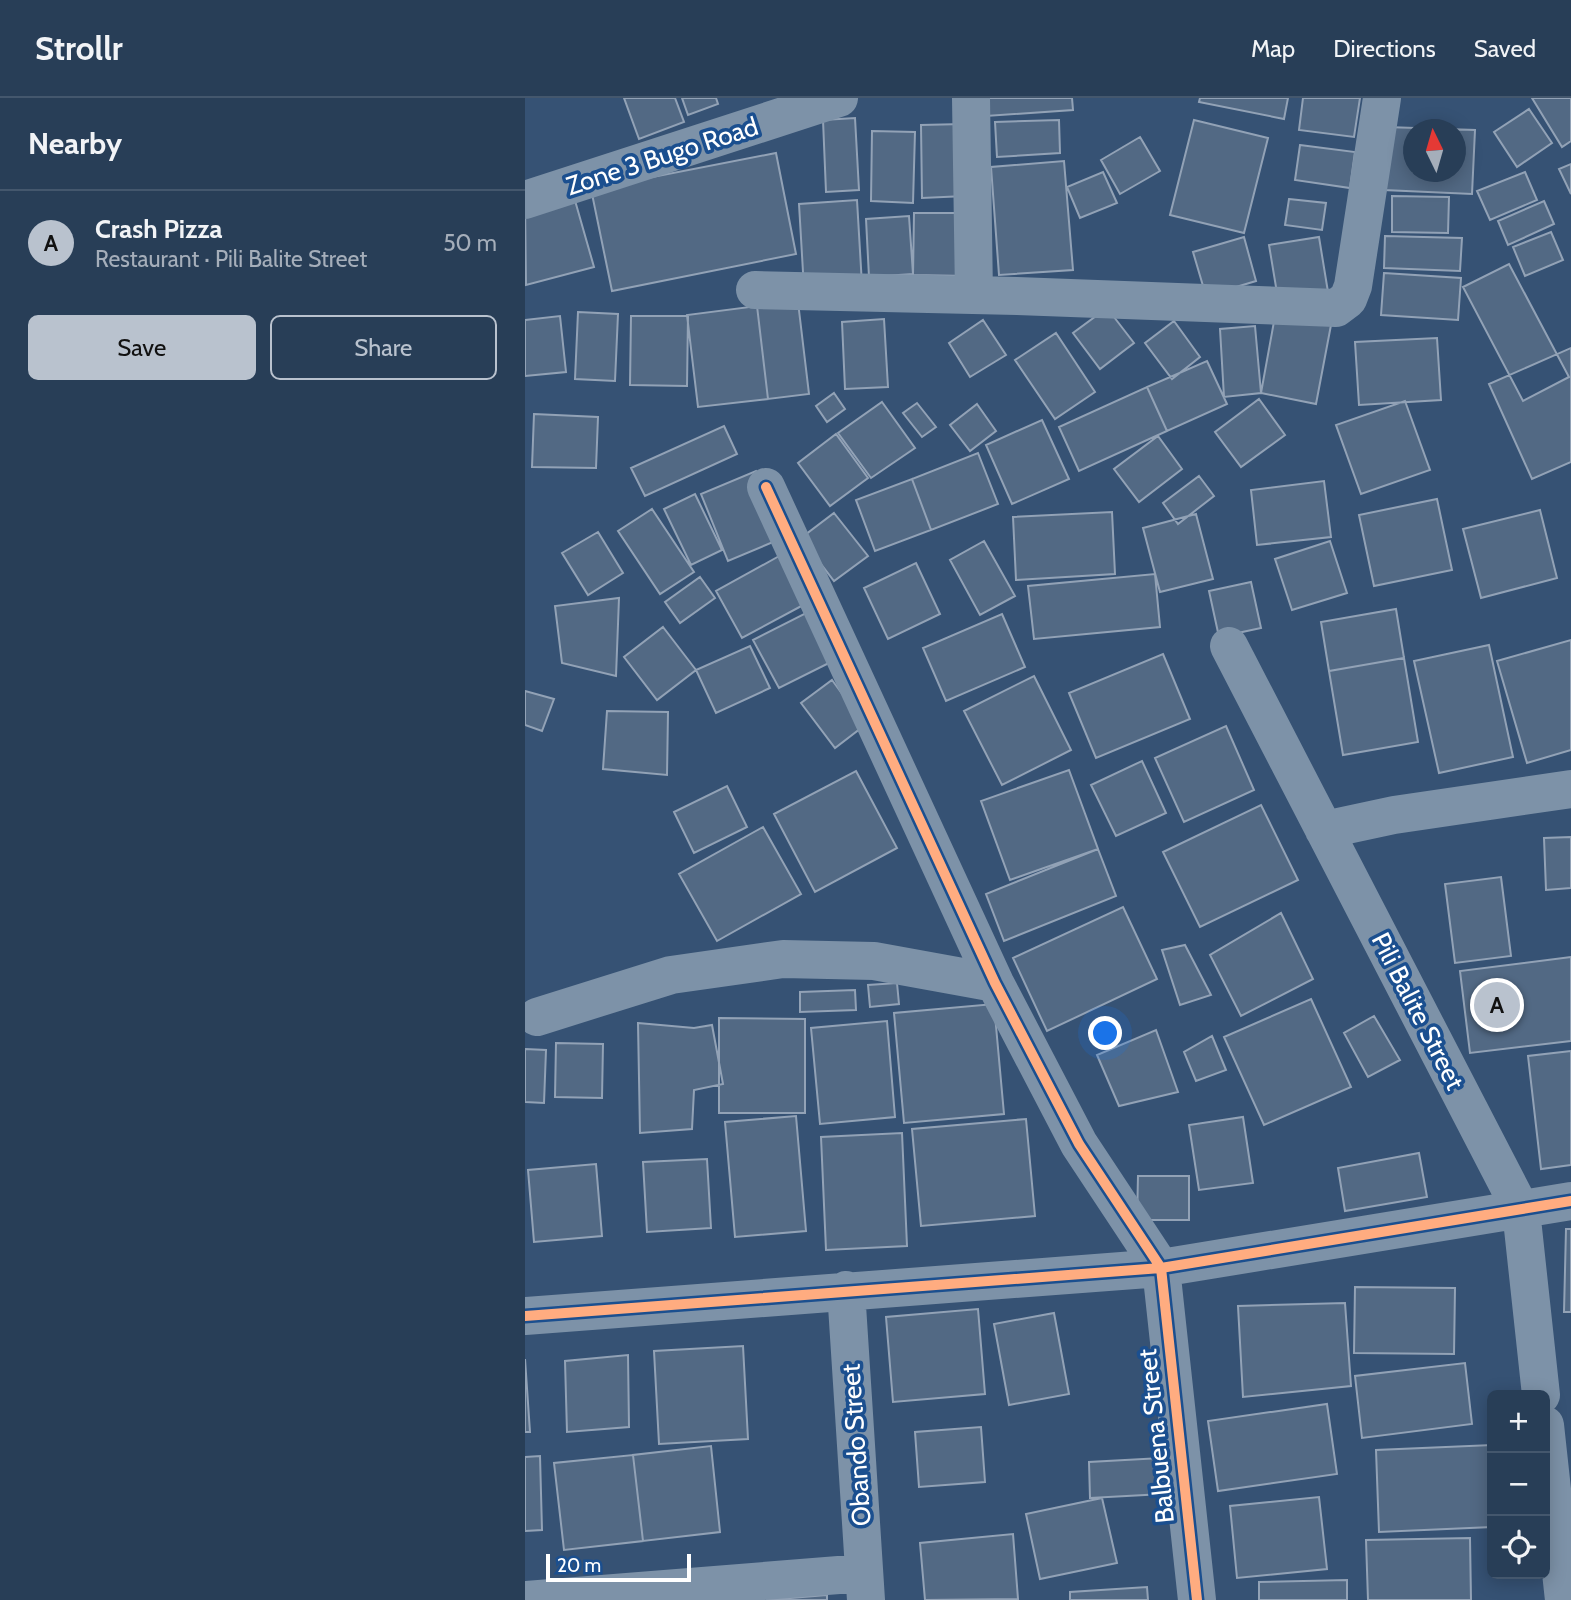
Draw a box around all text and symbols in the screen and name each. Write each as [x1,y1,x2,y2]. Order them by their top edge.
text: Strollr [35,28,123,68]
text: Map [1251,34,1295,63]
text: Directions [1333,34,1436,63]
text: Saved [1474,34,1536,63]
street label: Zone 3 Bugo Road [562,110,762,202]
north arrow [1403,119,1466,182]
text: Nearby [28,125,122,162]
text: Crash Pizza [95,213,222,245]
text: A [44,229,58,257]
text: 50 m [443,229,497,257]
text: Restaurant · Pili Balite Street [95,245,367,273]
button: Save [28,315,256,380]
button: Share [270,315,497,380]
street label: Pili Balite Street [1365,927,1471,1095]
pin: A [1474,979,1520,1031]
your location [1088,1016,1122,1050]
street label: Balbuena Street [1131,1347,1181,1525]
street label: Obando Street [834,1362,878,1527]
map controls [1487,1390,1550,1579]
button: + [1487,1390,1550,1453]
button: − [1487,1453,1550,1516]
button: locate [1487,1516,1550,1579]
scale bar [546,1551,691,1583]
text: 20 m [557,1554,601,1577]

